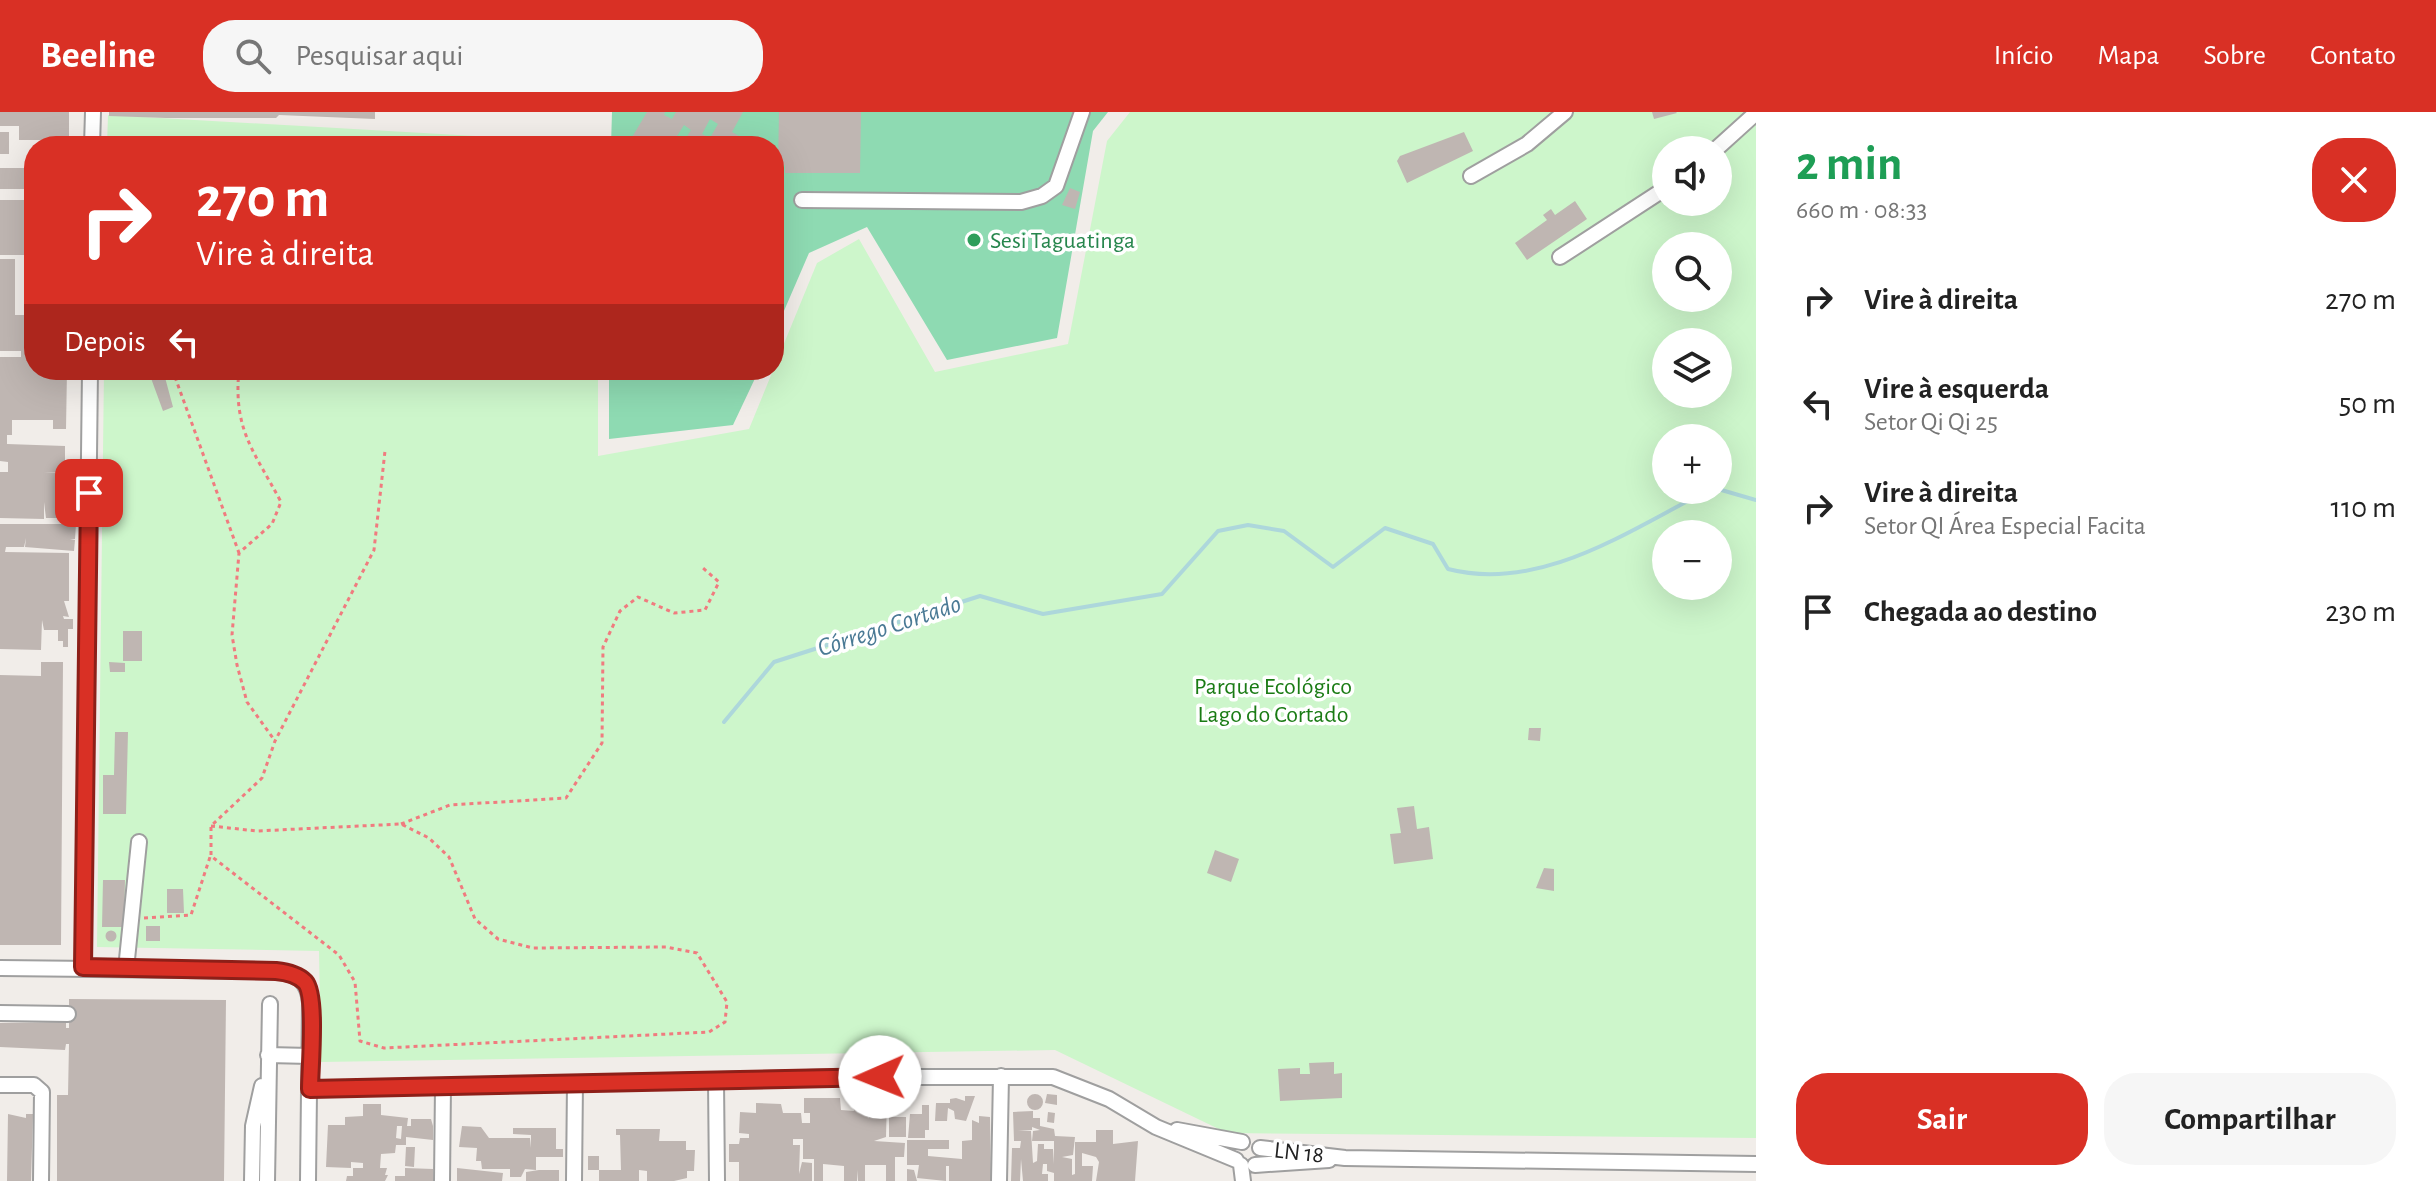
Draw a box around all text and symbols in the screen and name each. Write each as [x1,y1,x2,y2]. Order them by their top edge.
search box [203,20,763,92]
icon: search [231,34,275,78]
text: Beeline [40,37,155,75]
text: Pesquisar aqui [295,41,464,71]
text: Início [1994,42,2054,70]
text: Mapa [2098,42,2159,70]
text: Sobre [2203,42,2266,70]
text: Contato [2310,42,2396,70]
map controls [1652,136,1732,600]
button: sound [1652,136,1732,216]
button: close [2312,138,2396,222]
text: 2 min [1796,141,1903,189]
icon: right [64,168,168,272]
text: 270 m [196,171,329,227]
text: 660 m · 08:33 [1796,197,1927,223]
place label: Sesi Taguatinga [990,229,1135,253]
marker: Sesi Taguatinga [965,231,983,249]
button: search [1652,232,1732,312]
text: Vire à direita [196,236,374,272]
icon: right [1796,278,1840,322]
text: Vire à direita [1864,285,2018,315]
text: 270 m [2325,285,2396,315]
icon: left [162,320,206,364]
text: Depois [64,327,146,357]
button: layers [1652,328,1732,408]
text: Vire à esquerda [1864,374,2049,404]
icon: left [1796,382,1840,426]
text: 50 m [2339,389,2396,419]
text: Setor Qi Qi 25 [1864,409,1998,435]
button: + [1652,424,1732,504]
pin [55,459,123,527]
icon: arrive [67,471,111,515]
text: Vire à direita [1864,478,2018,508]
icon: right [1796,486,1840,530]
text: 110 m [2331,493,2396,523]
text: Setor QI Área Especial Facita [1864,513,2146,539]
button: − [1652,520,1732,600]
icon: arrive [1796,590,1840,634]
water label: Córrego Cortado [814,591,964,661]
text: Chegada ao destino [1864,597,2097,627]
text: 230 m [2325,597,2396,627]
park label: Parque Ecológico Lago do Cortado [1194,675,1352,727]
position arrow [838,1035,922,1119]
button: Sair [1796,1073,2088,1165]
button: Compartilhar [2104,1073,2396,1165]
street label: LN 18 [1273,1138,1325,1168]

